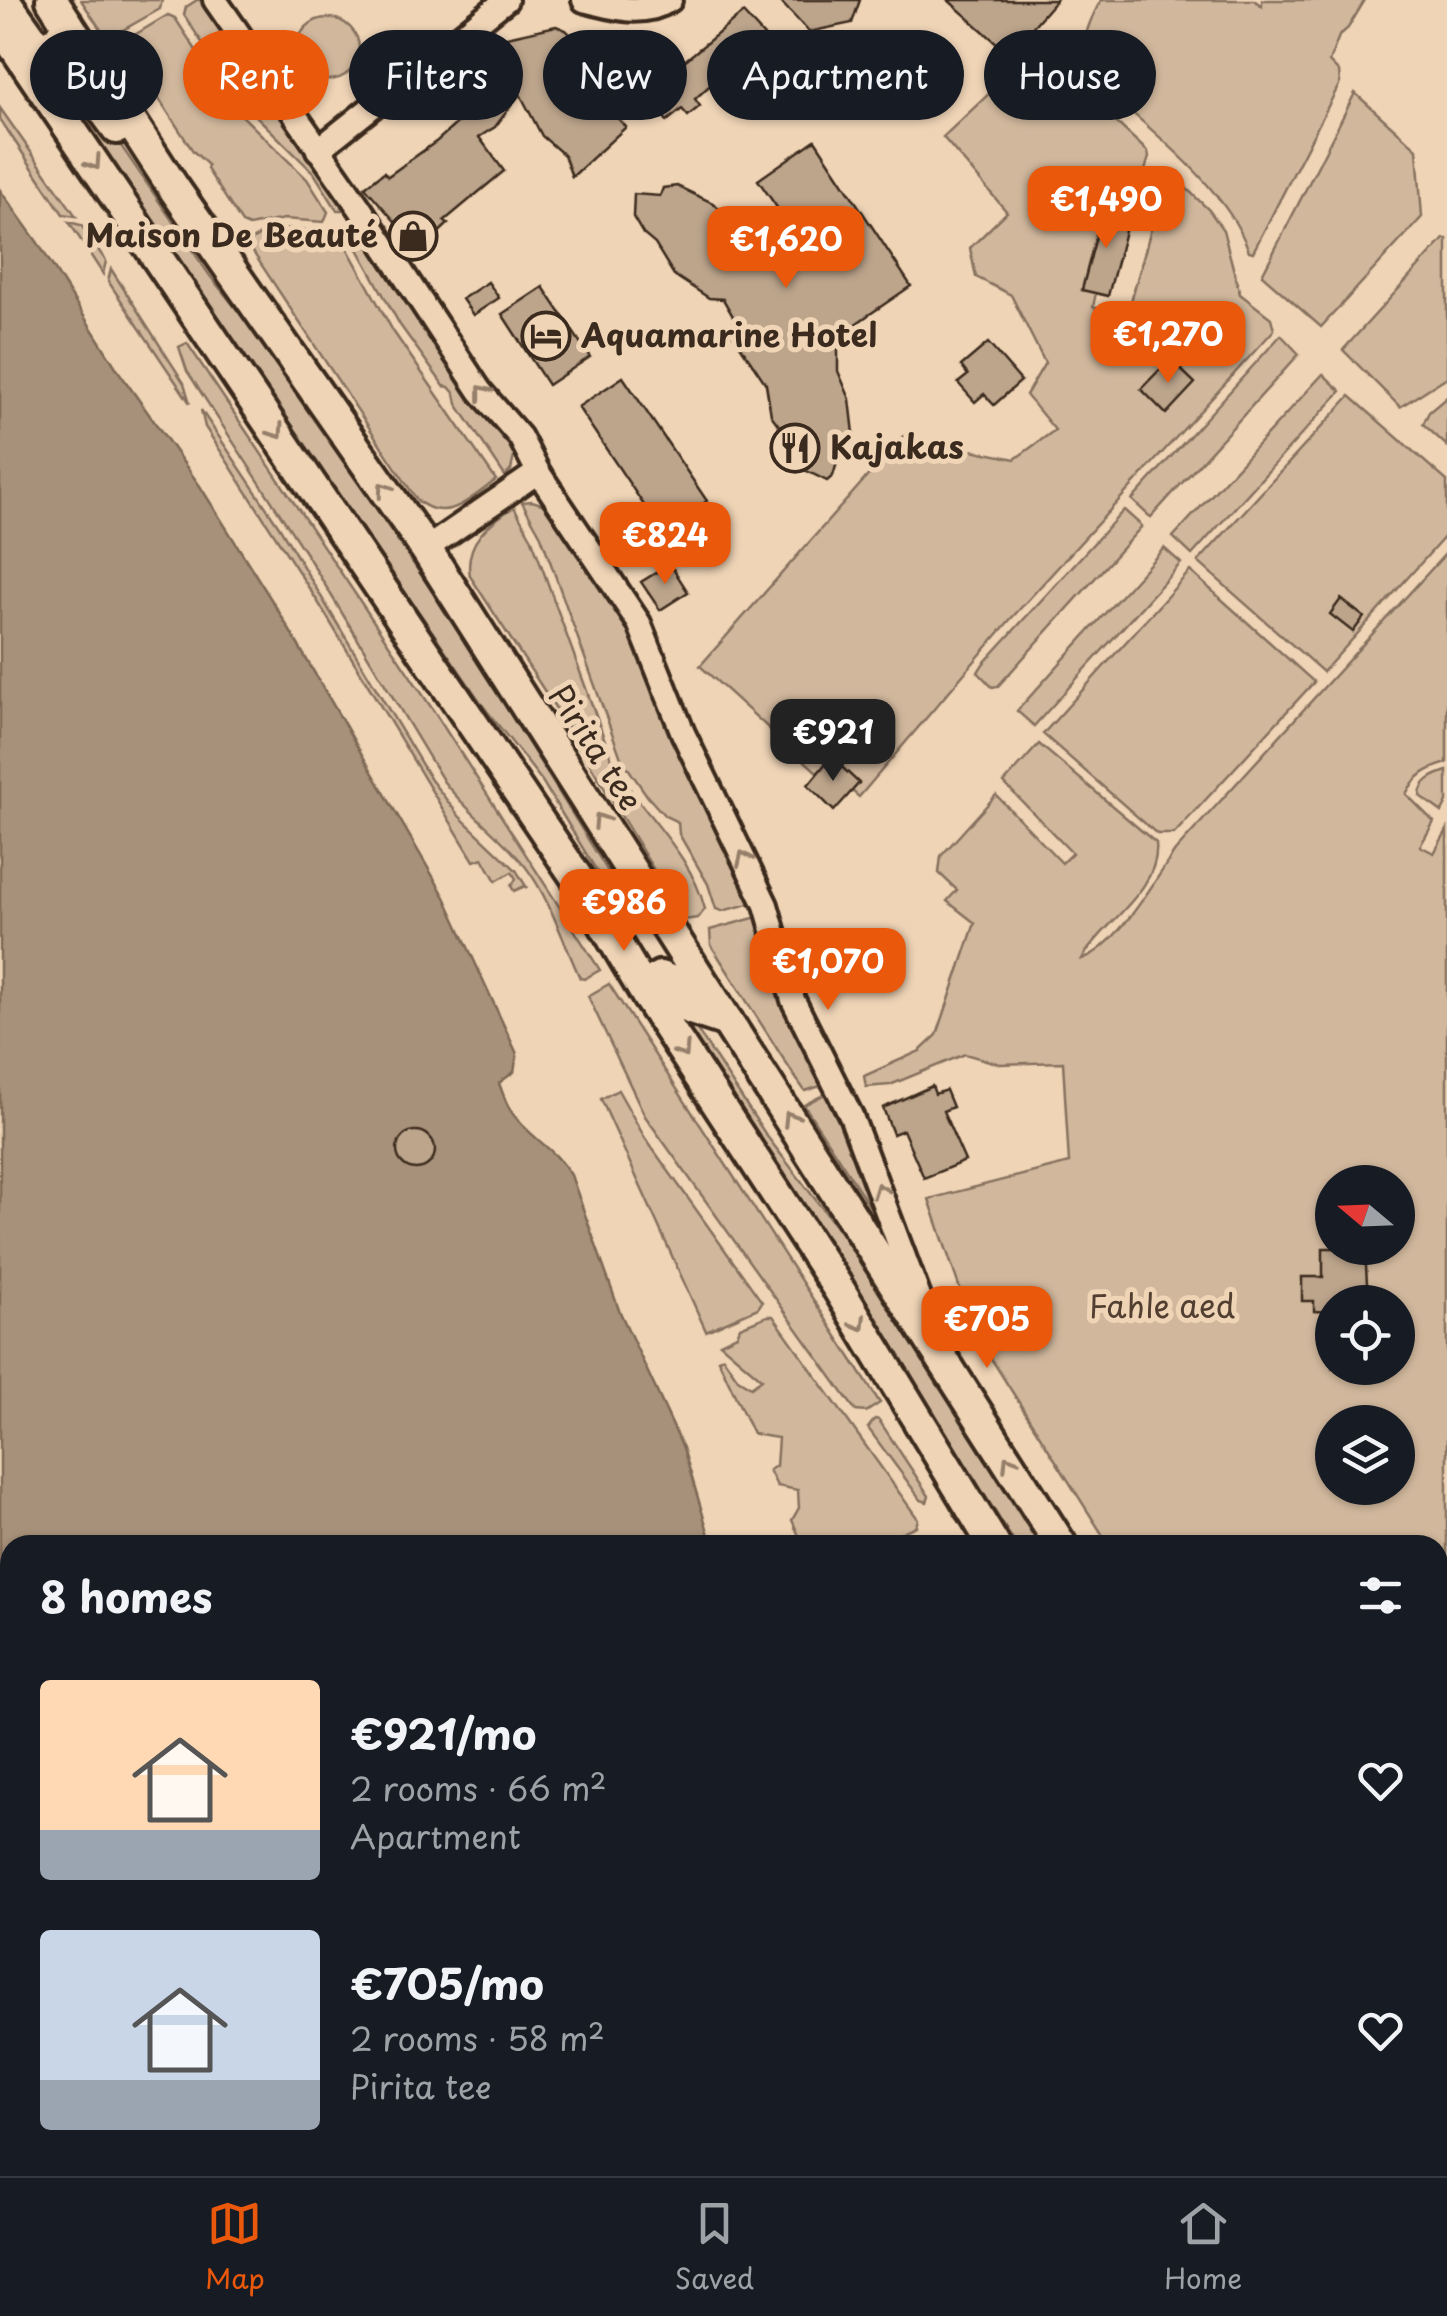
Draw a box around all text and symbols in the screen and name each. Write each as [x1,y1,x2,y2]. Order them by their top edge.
chip: Buy [30,30,163,120]
chip: Rent [183,30,329,120]
chip: Filters [349,30,523,120]
chip: New [543,30,687,120]
chip: Apartment [707,30,964,120]
chip: House [984,30,1156,120]
one-way arrow [82,152,100,171]
pin: €1,490 [1025,166,1187,251]
text: €1,490 [1050,174,1162,222]
pin: €1,620 [705,206,867,291]
place label: Maison De Beauté [86,210,378,258]
shop icon: Maison De Beauté [387,210,439,262]
text: €1,620 [729,214,843,262]
pin: €1,270 [1087,301,1249,386]
text: €1,270 [1112,309,1224,357]
hotel icon: Aquamarine Hotel [520,310,572,362]
place label: Aquamarine Hotel [580,310,877,358]
one-way arrow [477,385,495,403]
one-way arrow [264,422,283,440]
restaurant icon: Kajakas [769,422,821,474]
place label: Kajakas [830,422,964,470]
one-way arrow [378,482,396,501]
pin: €824 [606,502,724,587]
text: €824 [622,510,708,558]
street label: Pirita tee [538,675,655,819]
pin: €921 [774,699,892,784]
text: €921 [792,707,874,755]
one-way arrow [593,813,612,831]
one-way arrow [737,851,757,869]
pin: €986 [565,869,683,954]
text: €986 [581,877,667,925]
pin: €1,070 [747,928,909,1013]
text: €1,070 [772,936,884,984]
one-way arrow [671,1040,690,1058]
one-way arrow [783,1111,802,1129]
north arrow [1315,1165,1415,1265]
map controls [1315,1165,1415,1505]
one-way arrow [872,1183,892,1200]
park label: Fahle aed [1089,1281,1235,1329]
button: locate [1315,1285,1415,1385]
pin: €705 [928,1286,1046,1371]
text: €705 [943,1294,1031,1342]
one-way arrow [847,1313,866,1331]
button: layers [1315,1405,1415,1505]
one-way arrow [1002,1455,1021,1473]
text: 8 homes [40,1564,213,1627]
icon: filters [1353,1568,1408,1623]
text: €921/mo [350,1701,536,1764]
icon: home [120,1720,240,1840]
icon: heart [1353,1753,1408,1808]
text: 2 rooms · 66 m² [350,1764,607,1812]
text: Apartment [350,1812,521,1860]
text: €705/mo [350,1951,544,2014]
icon: home [120,1970,240,2090]
icon: heart [1353,2003,1408,2058]
text: 2 rooms · 58 m² [350,2014,605,2062]
text: Pirita tee [350,2062,491,2110]
tab: Map [205,2196,265,2299]
tab: Saved [675,2196,754,2299]
tab: Home [1164,2196,1242,2299]

